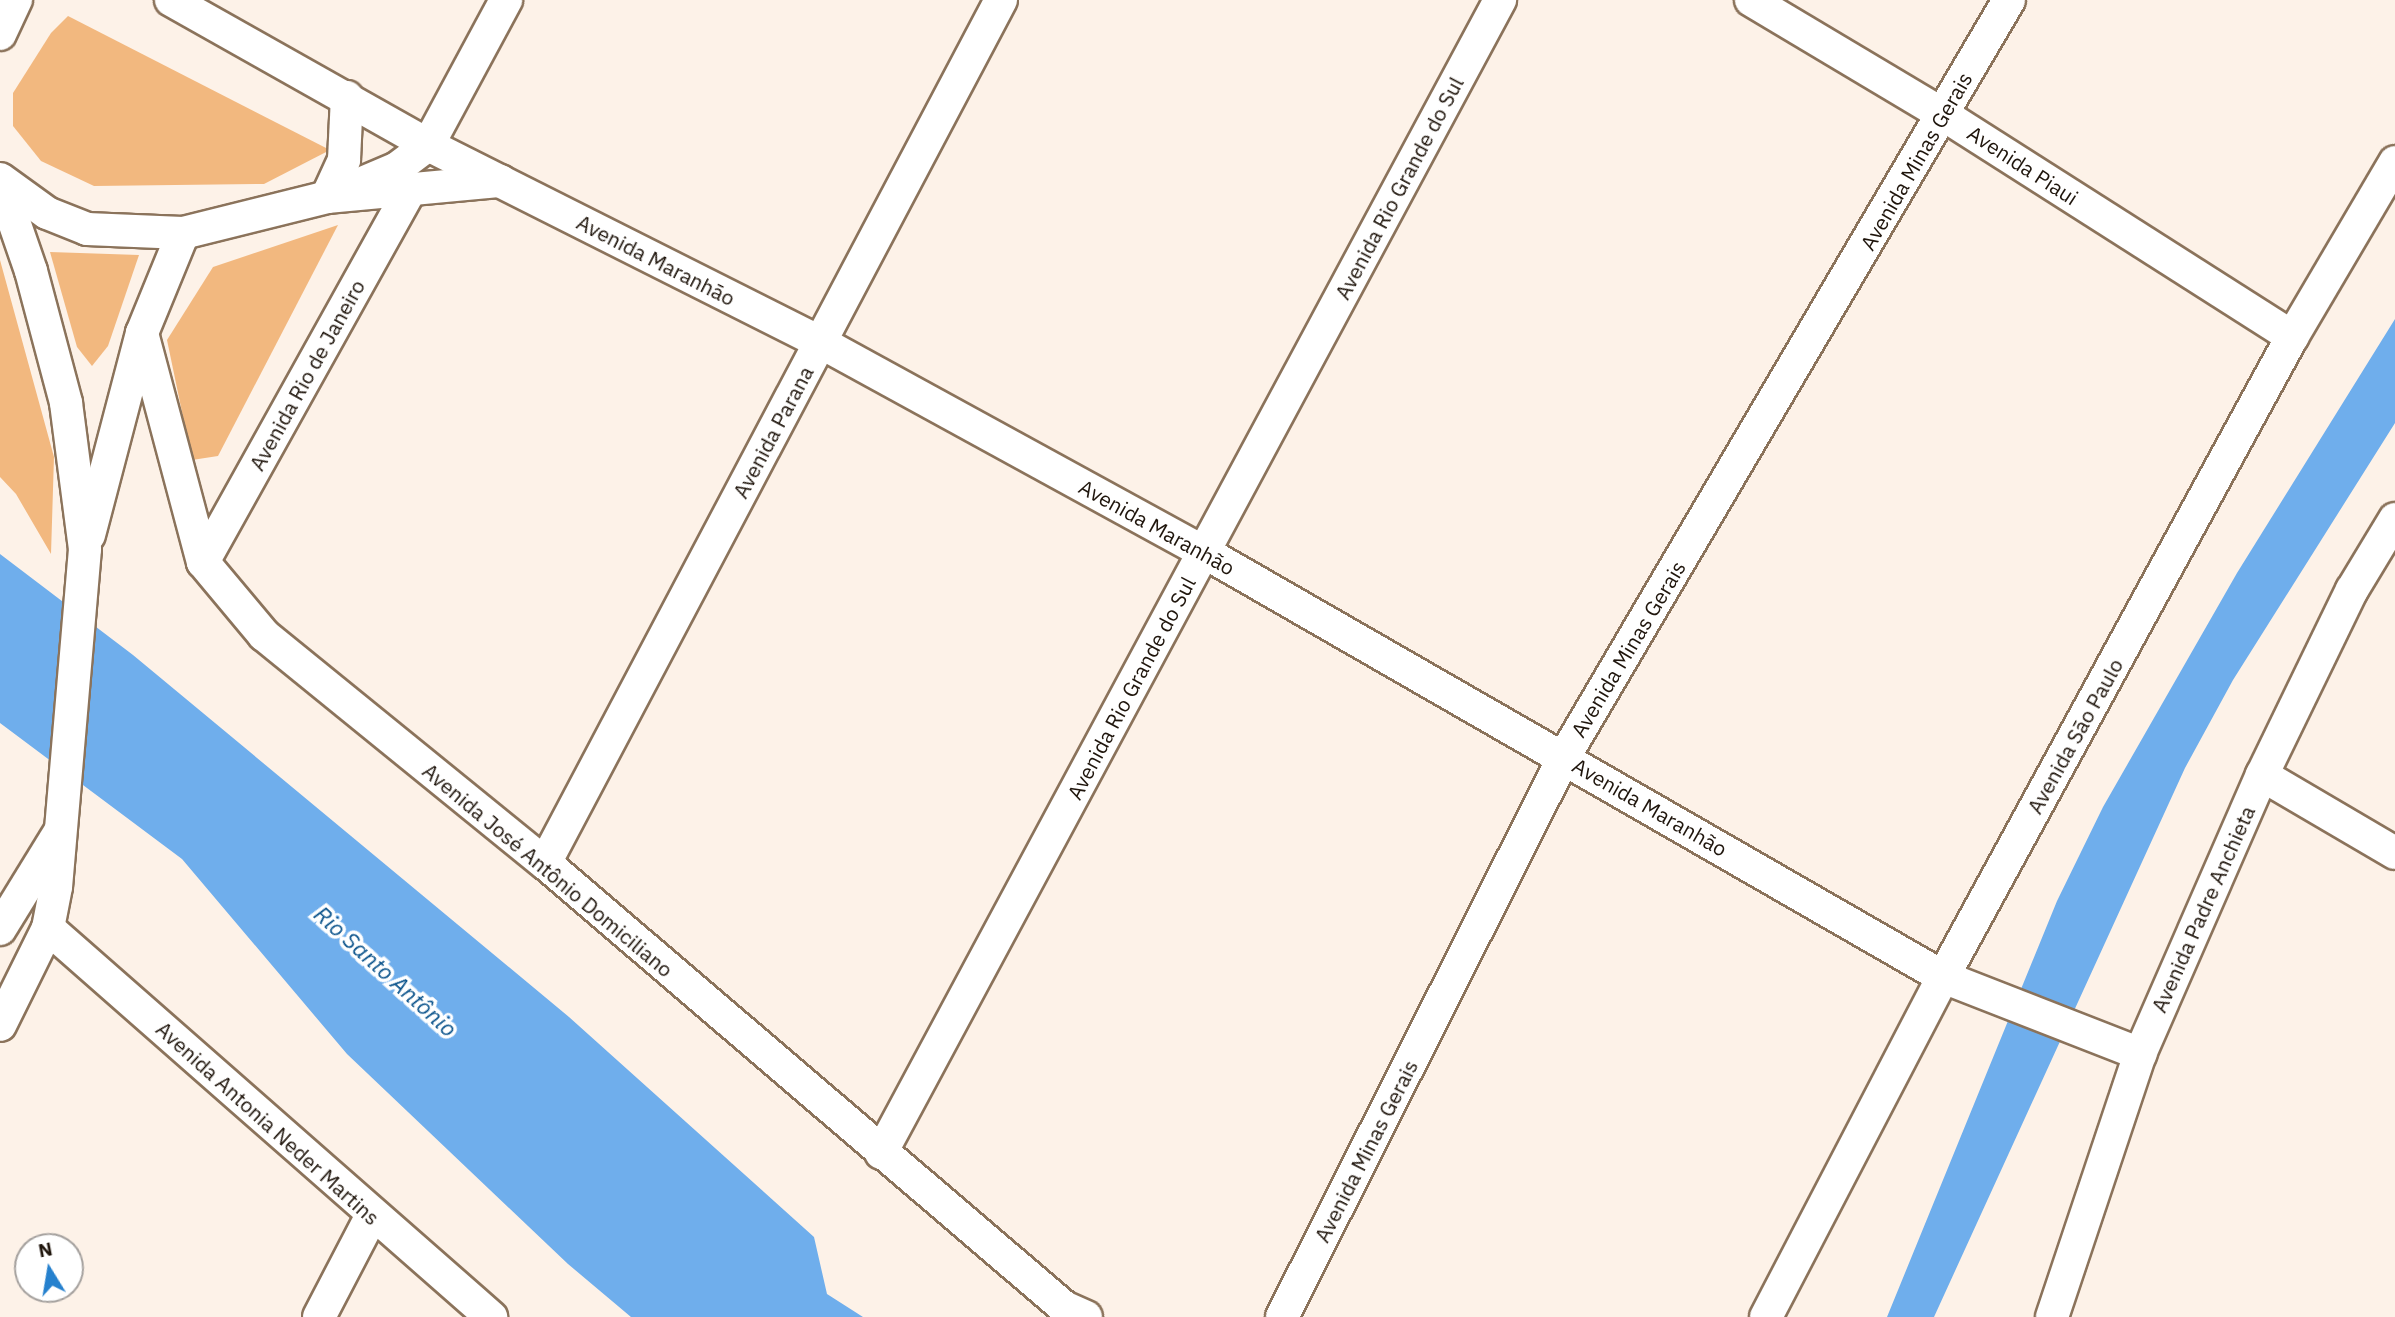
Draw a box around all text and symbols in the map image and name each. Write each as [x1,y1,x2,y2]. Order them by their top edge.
street label: Avenida Minas Gerais [1855,68,1977,254]
street label: Avenida Rio Grande do Sul [1330,72,1468,304]
street label: Avenida Piaui [1963,120,2083,210]
street label: Avenida Maranhão [573,209,739,311]
street label: Avenida Rio de Janeiro [244,275,370,475]
street label: Avenida Parana [728,362,818,502]
street label: Avenida Maranhão [1075,474,1239,580]
street label: Avenida Minas Gerais [1565,556,1691,742]
street label: Avenida Rio Grande do Sul [1062,572,1200,804]
street label: Avenida São Paulo [2022,654,2128,818]
street label: Avenida Maranhão [1568,753,1732,861]
street label: Avenida José Antônio Domiciliano [418,758,678,982]
street label: Avenida Padre Anchieta [2146,802,2260,1016]
water label: Rio Santo Antônio [309,900,463,1042]
street label: Avenida Antonia Neder Martins [151,1016,385,1230]
street label: Avenida Minas Gerais [1309,1056,1423,1246]
north arrow [14,1233,84,1303]
text: N [36,1236,54,1262]

